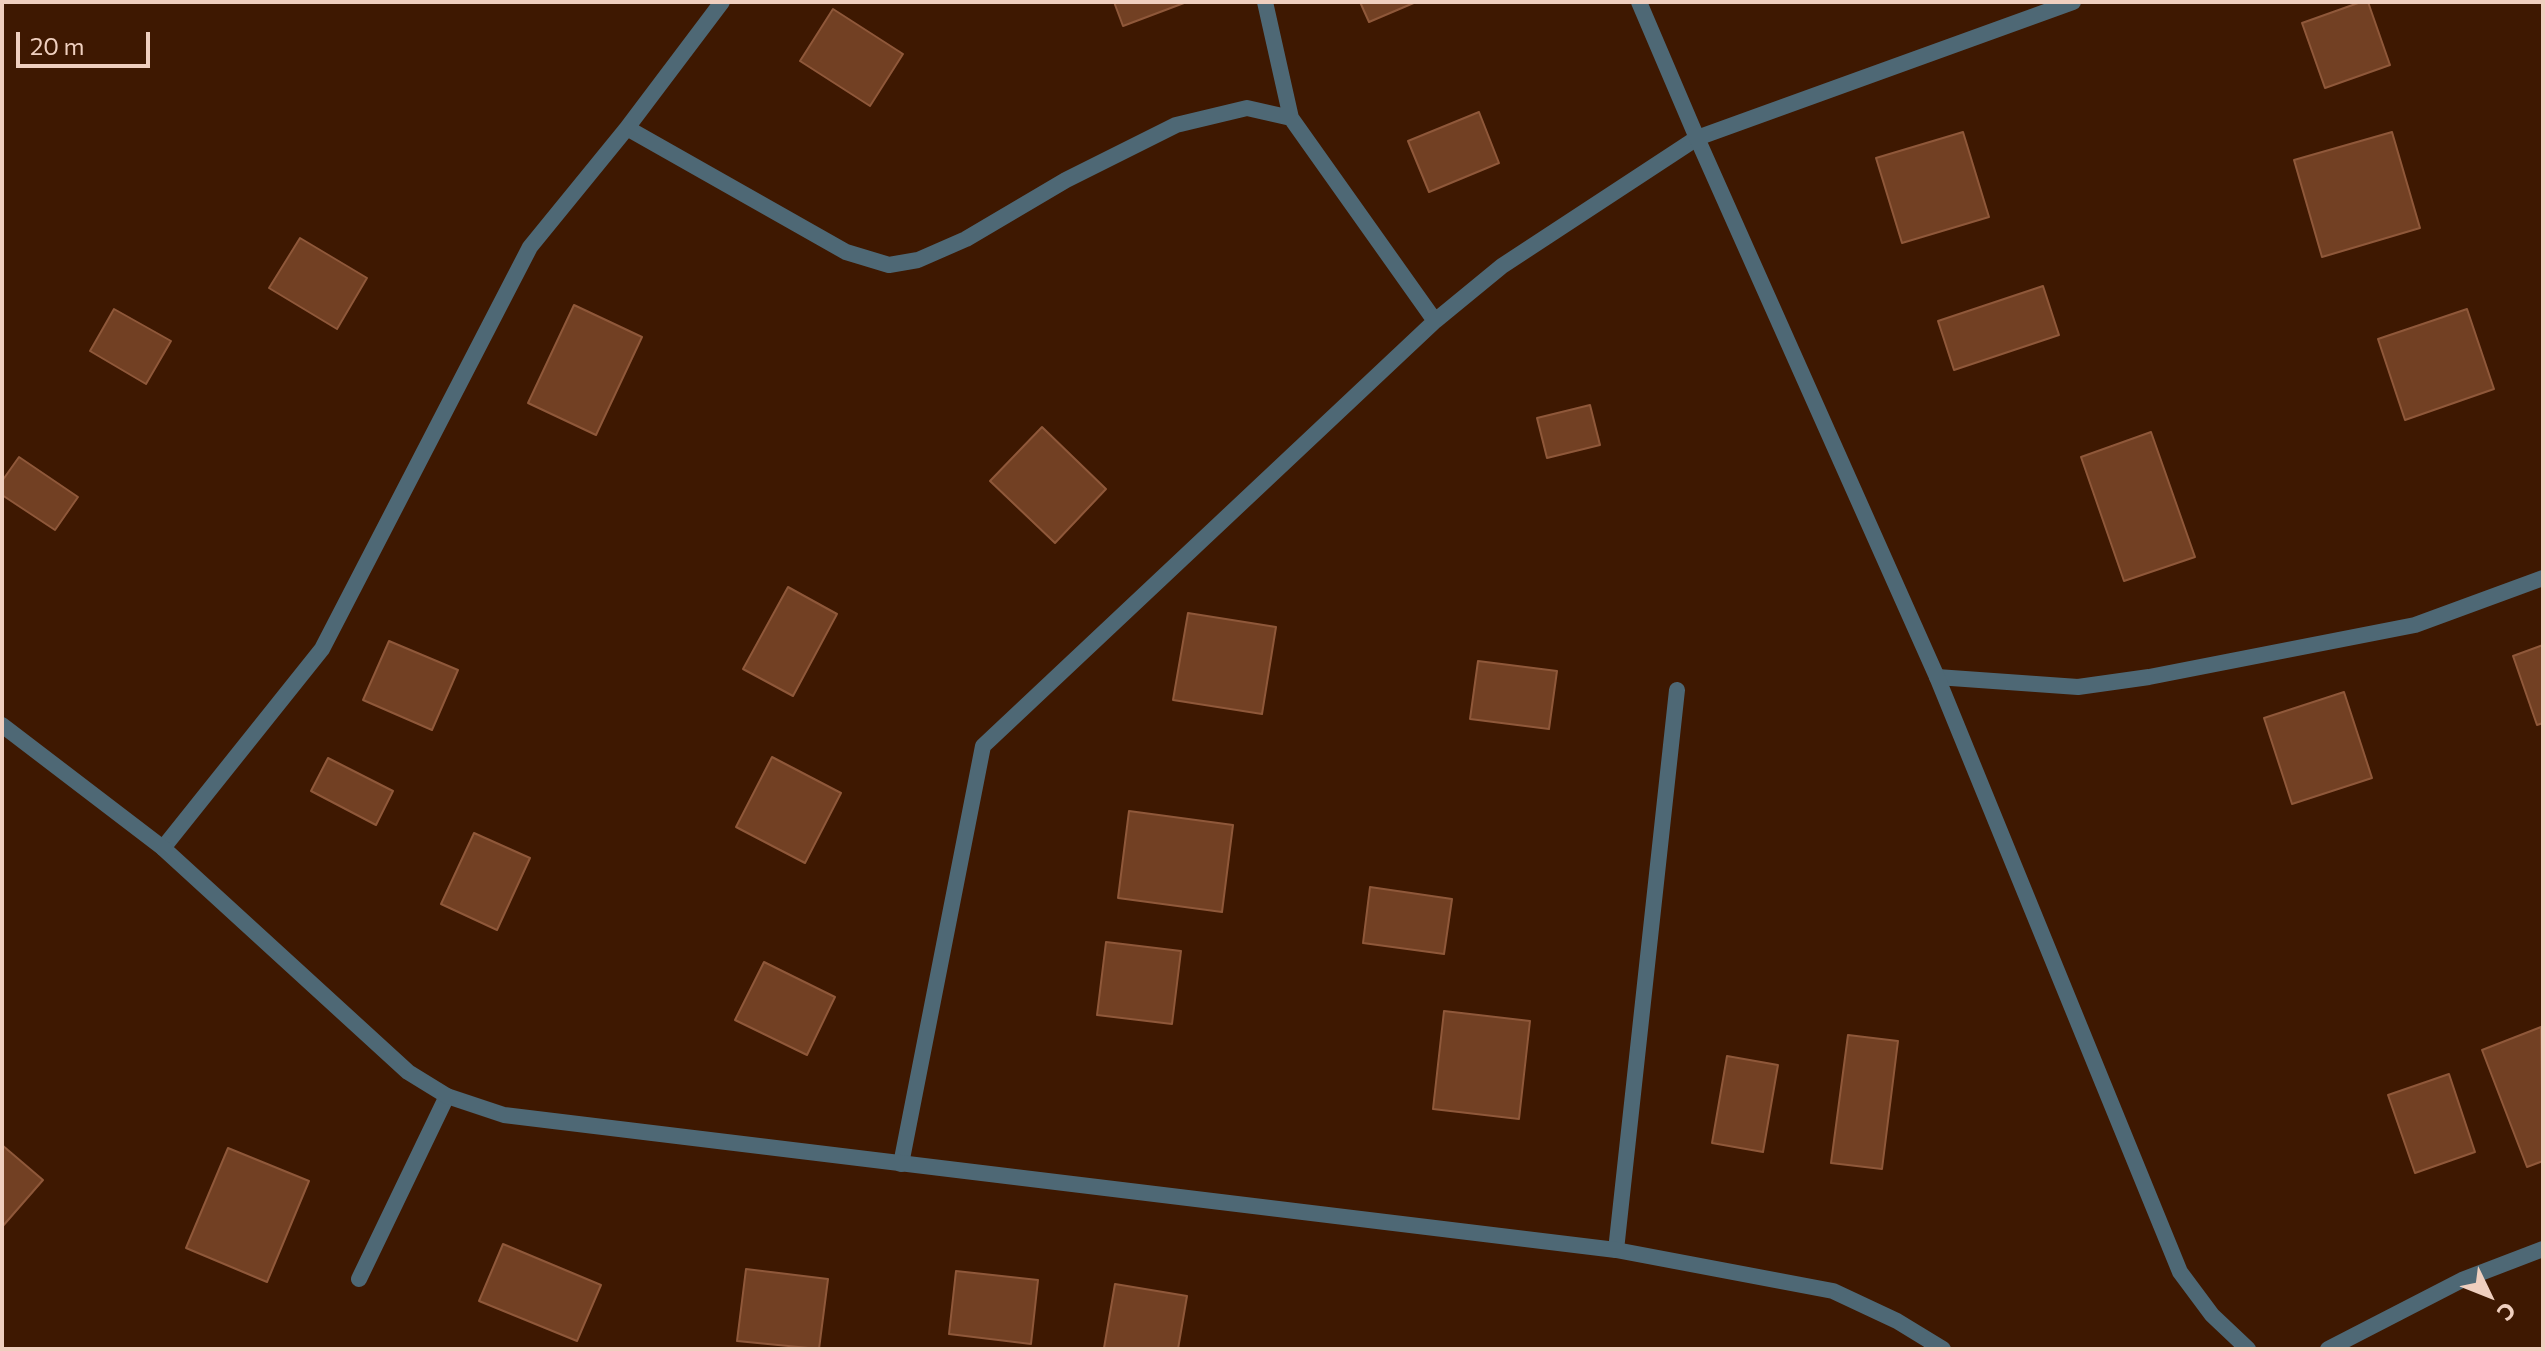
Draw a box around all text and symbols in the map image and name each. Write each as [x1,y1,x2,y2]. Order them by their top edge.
scale bar [20,16,154,66]
text: 20 m [30,31,84,60]
north arrow [2449,1255,2529,1335]
text: С [2492,1297,2522,1326]

